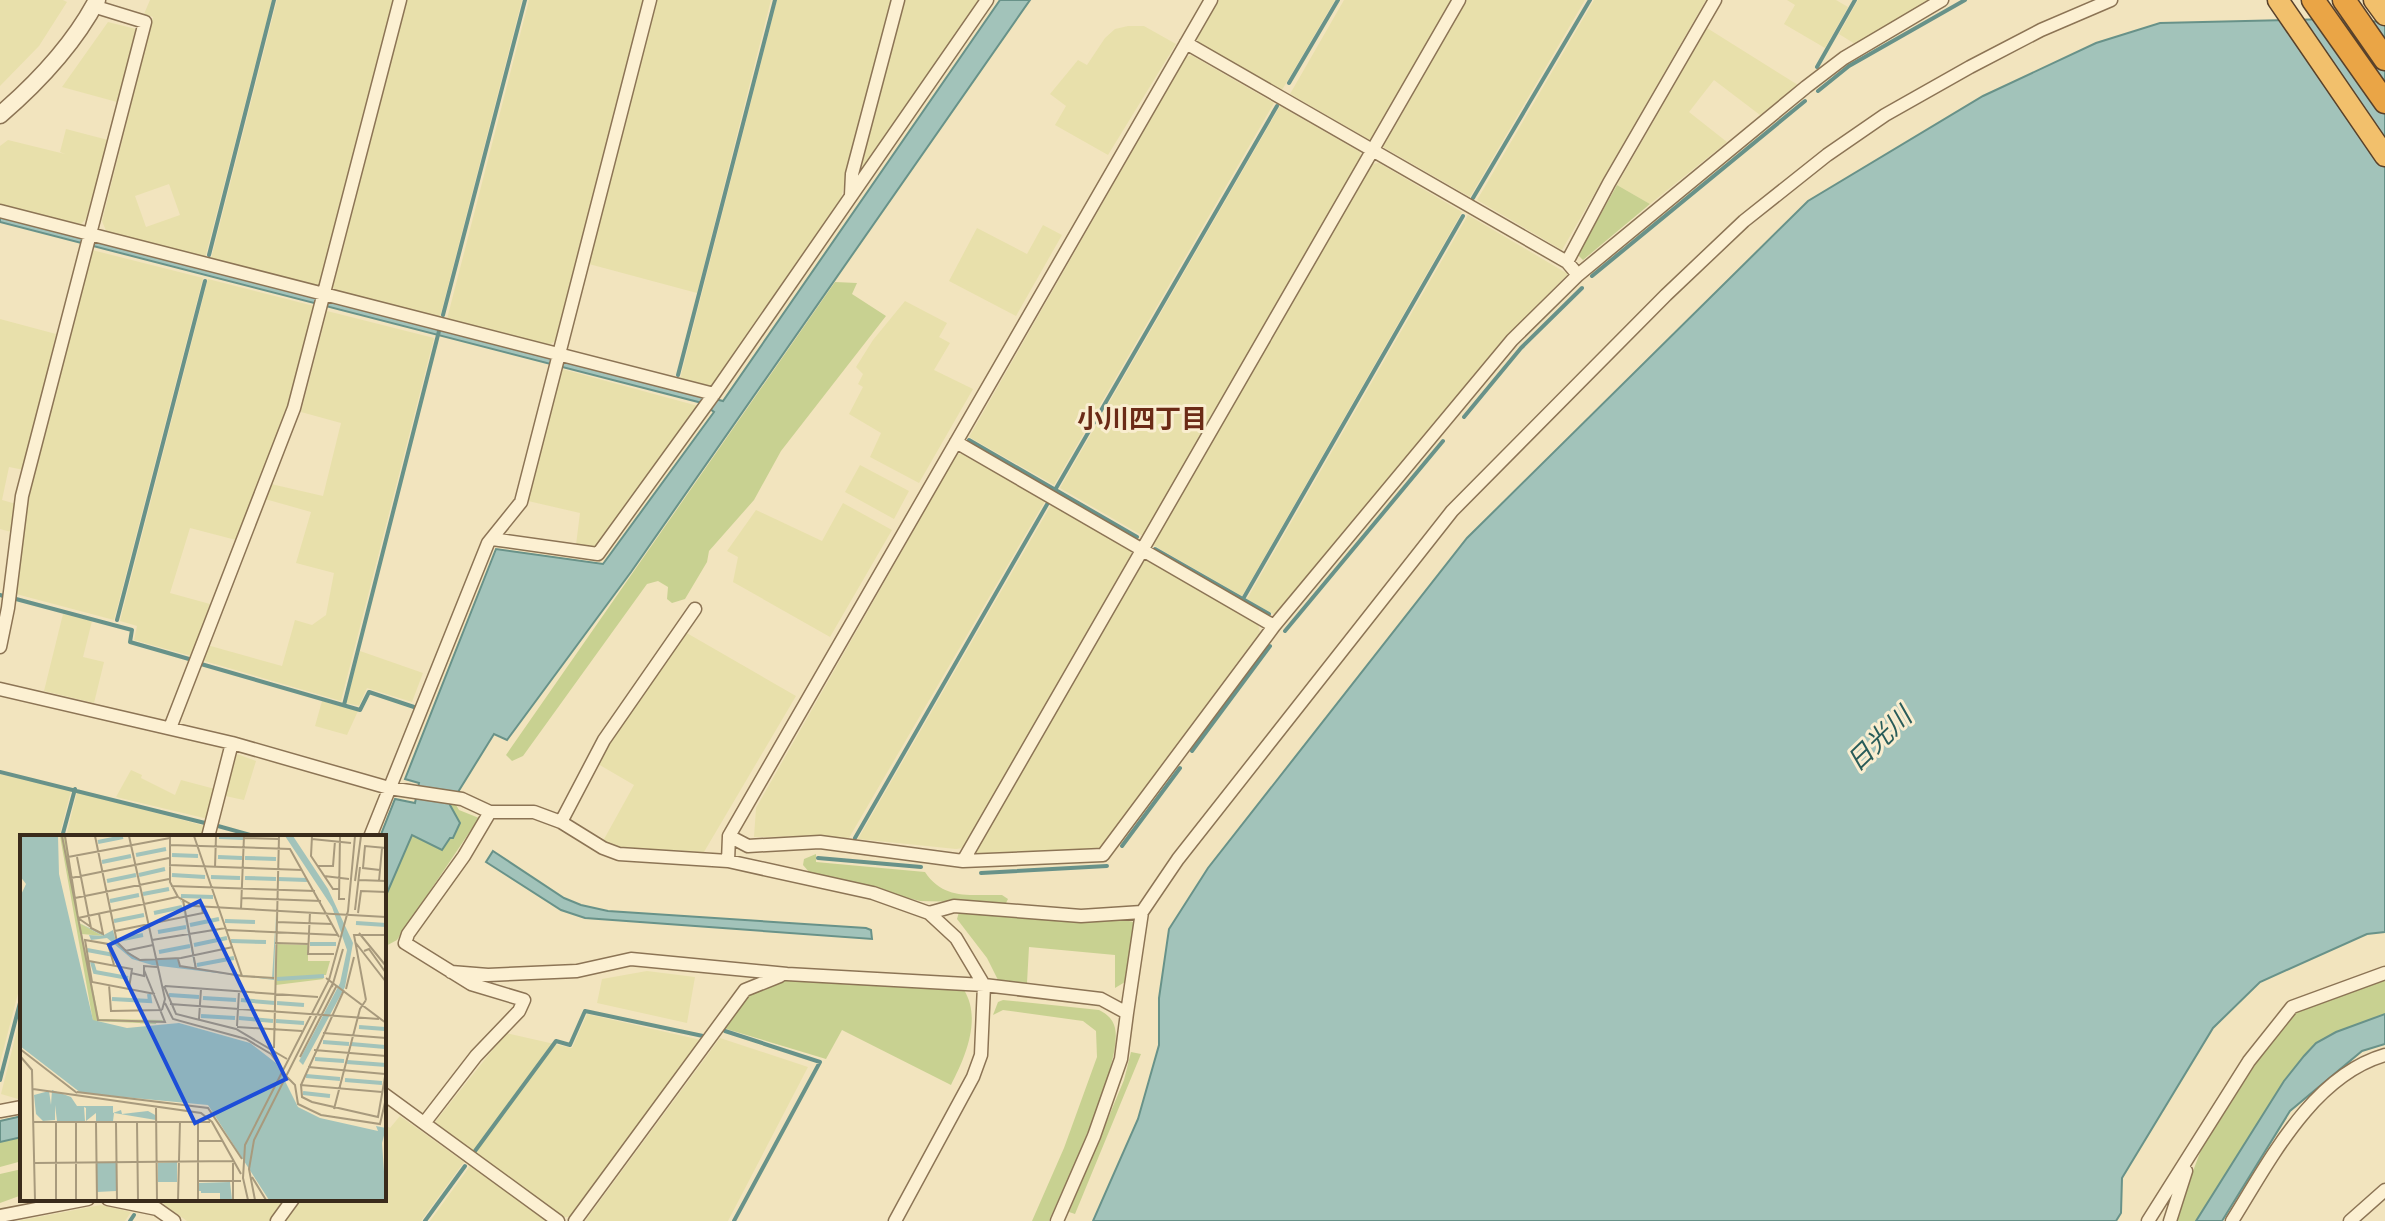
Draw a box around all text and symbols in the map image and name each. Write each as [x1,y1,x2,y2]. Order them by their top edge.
district label: 小川四丁目 [1077,403,1207,435]
water label: 日光川 [1840,698,1920,778]
inset map [20,835,386,1201]

